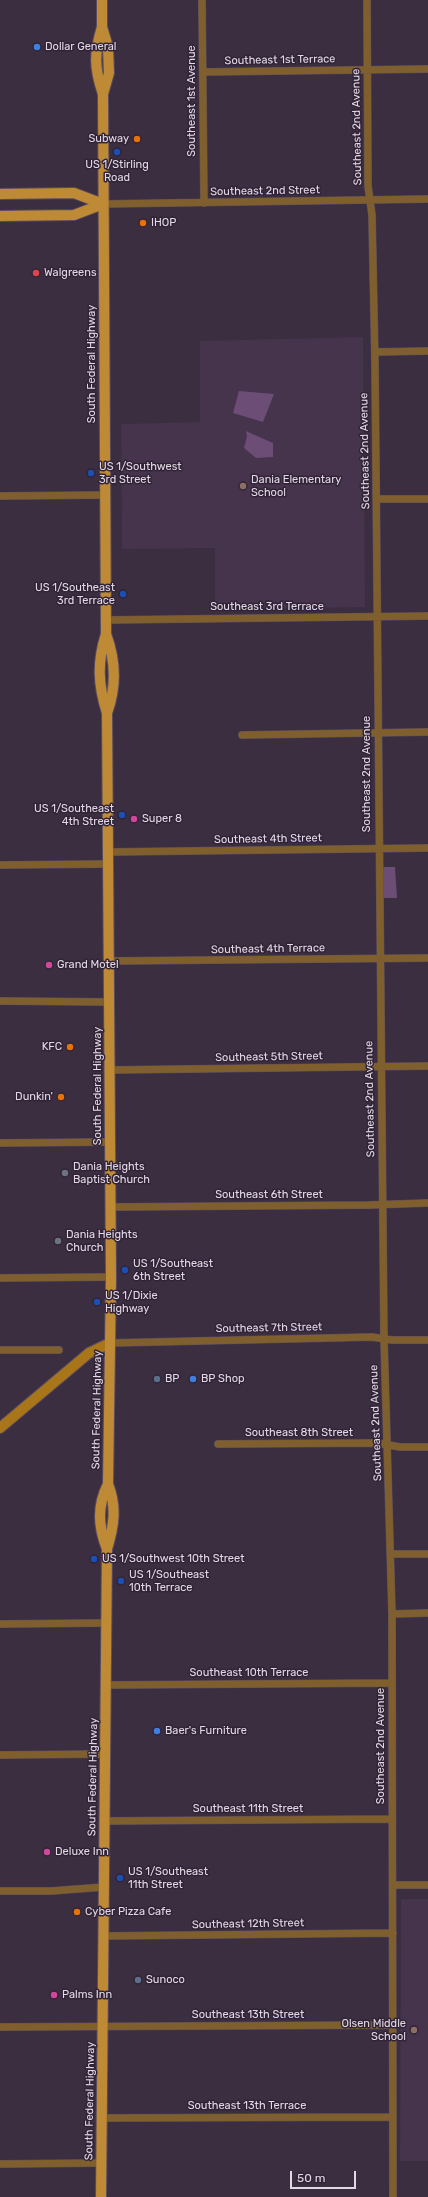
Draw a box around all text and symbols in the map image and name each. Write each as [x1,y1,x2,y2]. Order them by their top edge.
place label: Dollar General [45,40,116,54]
marker: Dollar General [32,42,42,52]
street label: Southeast 1st Avenue [185,45,199,157]
street label: Southeast 1st Terrace [224,52,336,68]
street label: Southeast 2nd Avenue [349,69,365,185]
place label: Subway [88,132,129,146]
marker: Subway [132,134,142,144]
marker: US 1/Stirling Road [112,147,122,157]
place label: US 1/Stirling Road [85,158,149,184]
street label: Southeast 2nd Street [210,183,320,199]
place label: IHOP [151,216,176,230]
marker: IHOP [138,218,148,228]
place label: Walgreens [44,266,97,280]
marker: Walgreens [31,268,41,278]
street label: South Federal Highway [85,305,99,423]
street label: Southeast 2nd Avenue [357,393,373,509]
place label: US 1/Southwest 3rd Street [99,460,182,486]
marker: US 1/Southwest 3rd Street [86,468,96,478]
place label: Dania Elementary School [251,473,341,499]
marker: Dania Elementary School [238,481,248,491]
place label: US 1/Southeast 3rd Terrace [35,581,115,607]
marker: US 1/Southeast 3rd Terrace [118,589,128,599]
street label: Southeast 3rd Terrace [210,600,324,614]
street label: Southeast 2nd Avenue [360,716,374,832]
place label: US 1/Southeast 4th Street [34,802,114,828]
marker: US 1/Southeast 4th Street [117,810,127,820]
place label: Super 8 [142,812,182,826]
marker: Super 8 [129,814,139,824]
street label: Southeast 4th Street [214,831,322,847]
street label: Southeast 4th Terrace [211,941,325,957]
place label: Grand Motel [57,958,119,972]
marker: Grand Motel [44,960,54,970]
street label: South Federal Highway [91,1027,105,1145]
place label: KFC [42,1040,62,1054]
street label: Southeast 2nd Avenue [362,1041,378,1157]
marker: KFC [65,1042,75,1052]
street label: Southeast 5th Street [215,1049,323,1065]
place label: Dunkin' [15,1090,53,1104]
marker: Dunkin' [56,1092,66,1102]
place label: Dania Heights Baptist Church [73,1160,150,1186]
marker: Dania Heights Baptist Church [60,1168,70,1178]
street label: Southeast 6th Street [215,1188,323,1202]
place label: Dania Heights Church [66,1228,138,1254]
marker: Dania Heights Church [53,1236,63,1246]
place label: US 1/Southeast 6th Street [133,1257,213,1283]
marker: US 1/Southeast 6th Street [120,1265,130,1275]
place label: US 1/Dixie Highway [105,1289,158,1315]
marker: US 1/Dixie Highway [92,1297,102,1307]
street label: Southeast 7th Street [216,1320,322,1336]
street label: South Federal Highway [89,1351,105,1469]
street label: Southeast 2nd Avenue [367,1365,385,1481]
place label: BP [165,1372,179,1386]
place label: BP Shop [201,1372,245,1386]
marker: BP [152,1374,162,1384]
marker: BP Shop [188,1374,198,1384]
street label: Southeast 8th Street [245,1426,353,1440]
place label: US 1/Southwest 10th Street [102,1552,244,1566]
marker: US 1/Southwest 10th Street [89,1554,99,1564]
place label: US 1/Southeast 10th Terrace [129,1568,209,1594]
marker: US 1/Southeast 10th Terrace [116,1576,126,1586]
street label: Southeast 10th Terrace [189,1666,309,1680]
street label: Southeast 2nd Avenue [374,1688,388,1804]
street label: South Federal Highway [85,1718,101,1836]
place label: Baer's Furniture [165,1724,247,1738]
marker: Baer's Furniture [152,1726,162,1736]
street label: Southeast 11th Street [193,1802,303,1816]
place label: Deluxe Inn [55,1845,109,1859]
marker: Deluxe Inn [42,1847,52,1857]
place label: US 1/Southeast 11th Street [128,1865,208,1891]
marker: US 1/Southeast 11th Street [115,1873,125,1883]
place label: Cyber Pizza Cafe [85,1905,171,1919]
marker: Cyber Pizza Cafe [72,1907,82,1917]
street label: Southeast 12th Street [192,1916,304,1932]
place label: Sunoco [146,1973,185,1987]
marker: Sunoco [133,1975,143,1985]
place label: Palms Inn [62,1988,112,2002]
marker: Palms Inn [49,1990,59,2000]
street label: Southeast 13th Street [192,2008,304,2022]
place label: Olsen Middle School [341,2017,406,2043]
marker: Olsen Middle School [409,2025,419,2035]
street label: South Federal Highway [82,2042,98,2160]
street label: Southeast 13th Terrace [188,2099,306,2113]
scale bar [292,2163,358,2189]
text: 50 m [297,2171,325,2185]

